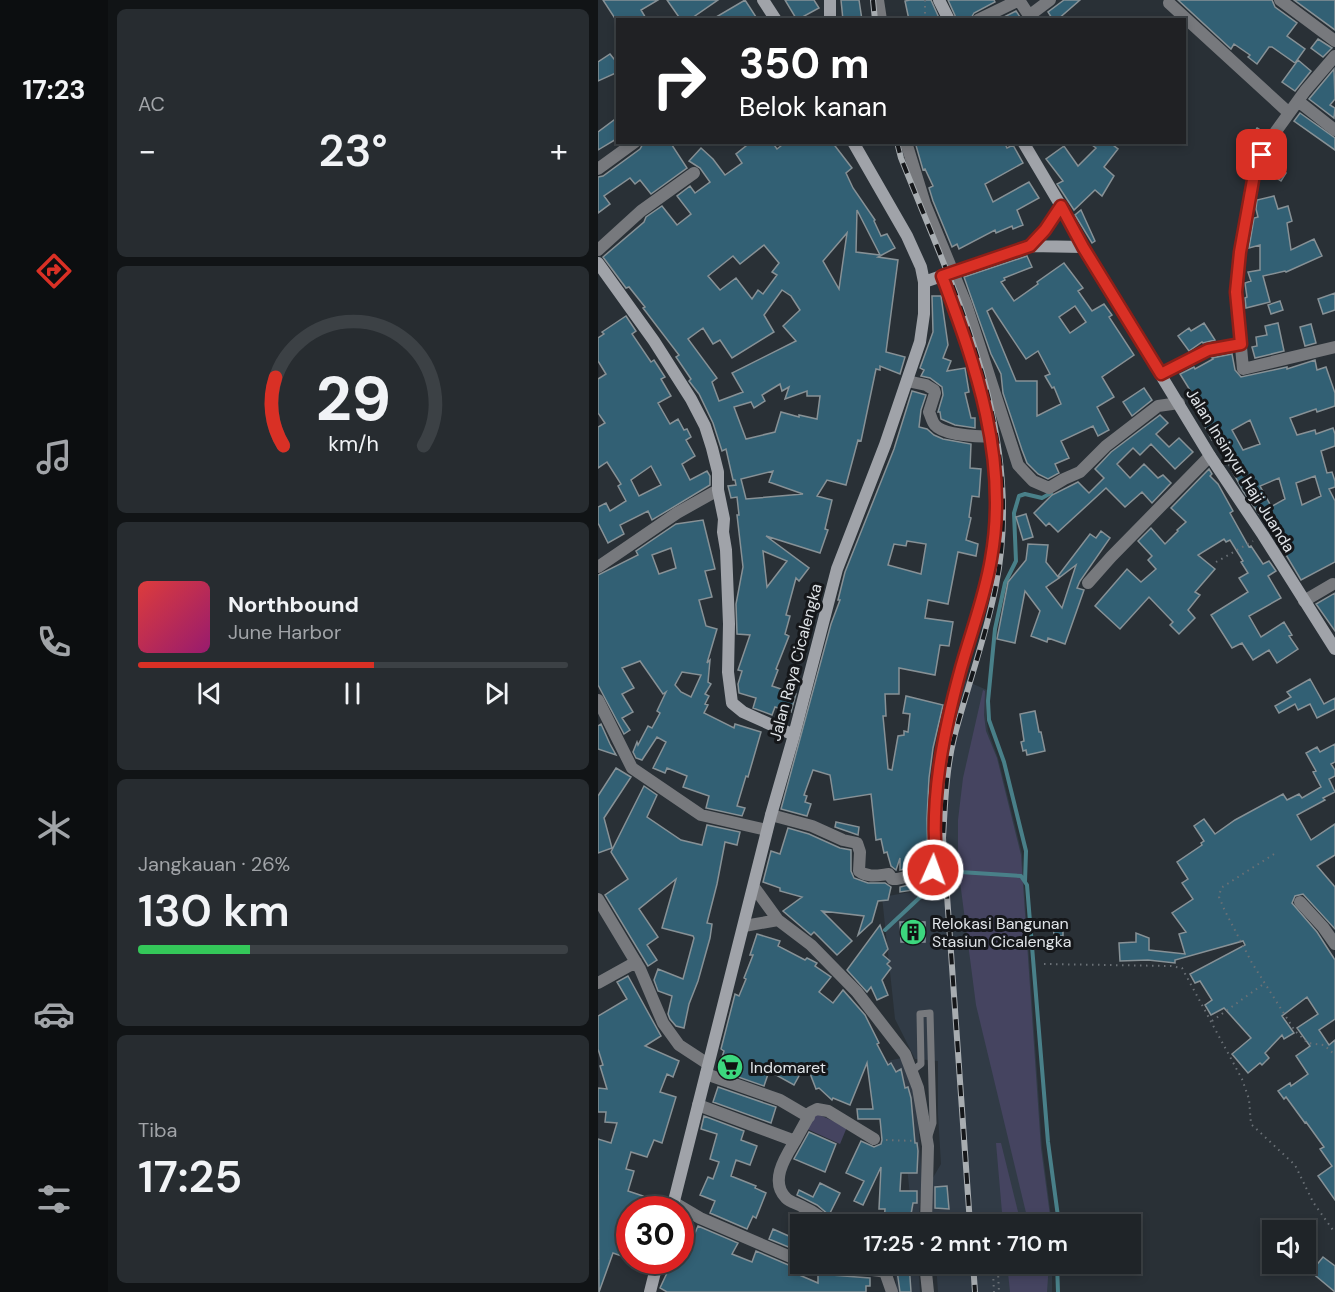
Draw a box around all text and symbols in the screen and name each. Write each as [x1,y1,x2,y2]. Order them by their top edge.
text: 350 m [739,36,869,91]
icon: right [640,42,718,120]
text: 17:23 [22,72,86,107]
text: Belok kanan [739,89,887,124]
text: AC [138,91,165,117]
text: 23° [319,121,388,180]
text: − [138,129,156,172]
text: + [550,129,568,172]
pin [1236,129,1287,180]
icon: arrive [1245,138,1278,171]
icon: directions [33,250,75,292]
text: 29 [315,359,391,440]
street label: Jalan Insinyur Haji Juanda [1181,384,1300,556]
text: km/h [328,431,378,459]
icon: music [33,436,75,478]
street label: Jalan Raya Cicalengka [764,581,827,743]
text: Northbound [228,590,359,619]
text: June Harbor [228,619,341,645]
icon: phone [33,621,75,663]
icon: previous [193,677,226,710]
icon: pause [336,677,369,710]
icon: next [480,677,513,710]
icon: climate [33,807,75,849]
position arrow [901,838,965,902]
text: Jangkauan · 26% [138,851,290,877]
text: 130 km [138,881,290,940]
place label: Relokasi Bangunan Stasiun Cicalengka [932,913,1071,952]
building icon: Relokasi Bangunan Stasiun Cicalengka [898,917,928,947]
icon: car [33,993,75,1035]
supermarket icon: Indomaret [715,1052,745,1082]
place label: Indomaret [750,1057,826,1078]
text: Tiba [138,1117,177,1143]
text: 17:25 [138,1147,242,1206]
icon: filters [33,1178,75,1220]
speed limit sign: 30 [616,1196,694,1274]
map controls [1262,1220,1316,1274]
button: sound [1262,1220,1316,1274]
text: 17:25 · 2 mnt · 710 m [863,1229,1068,1258]

